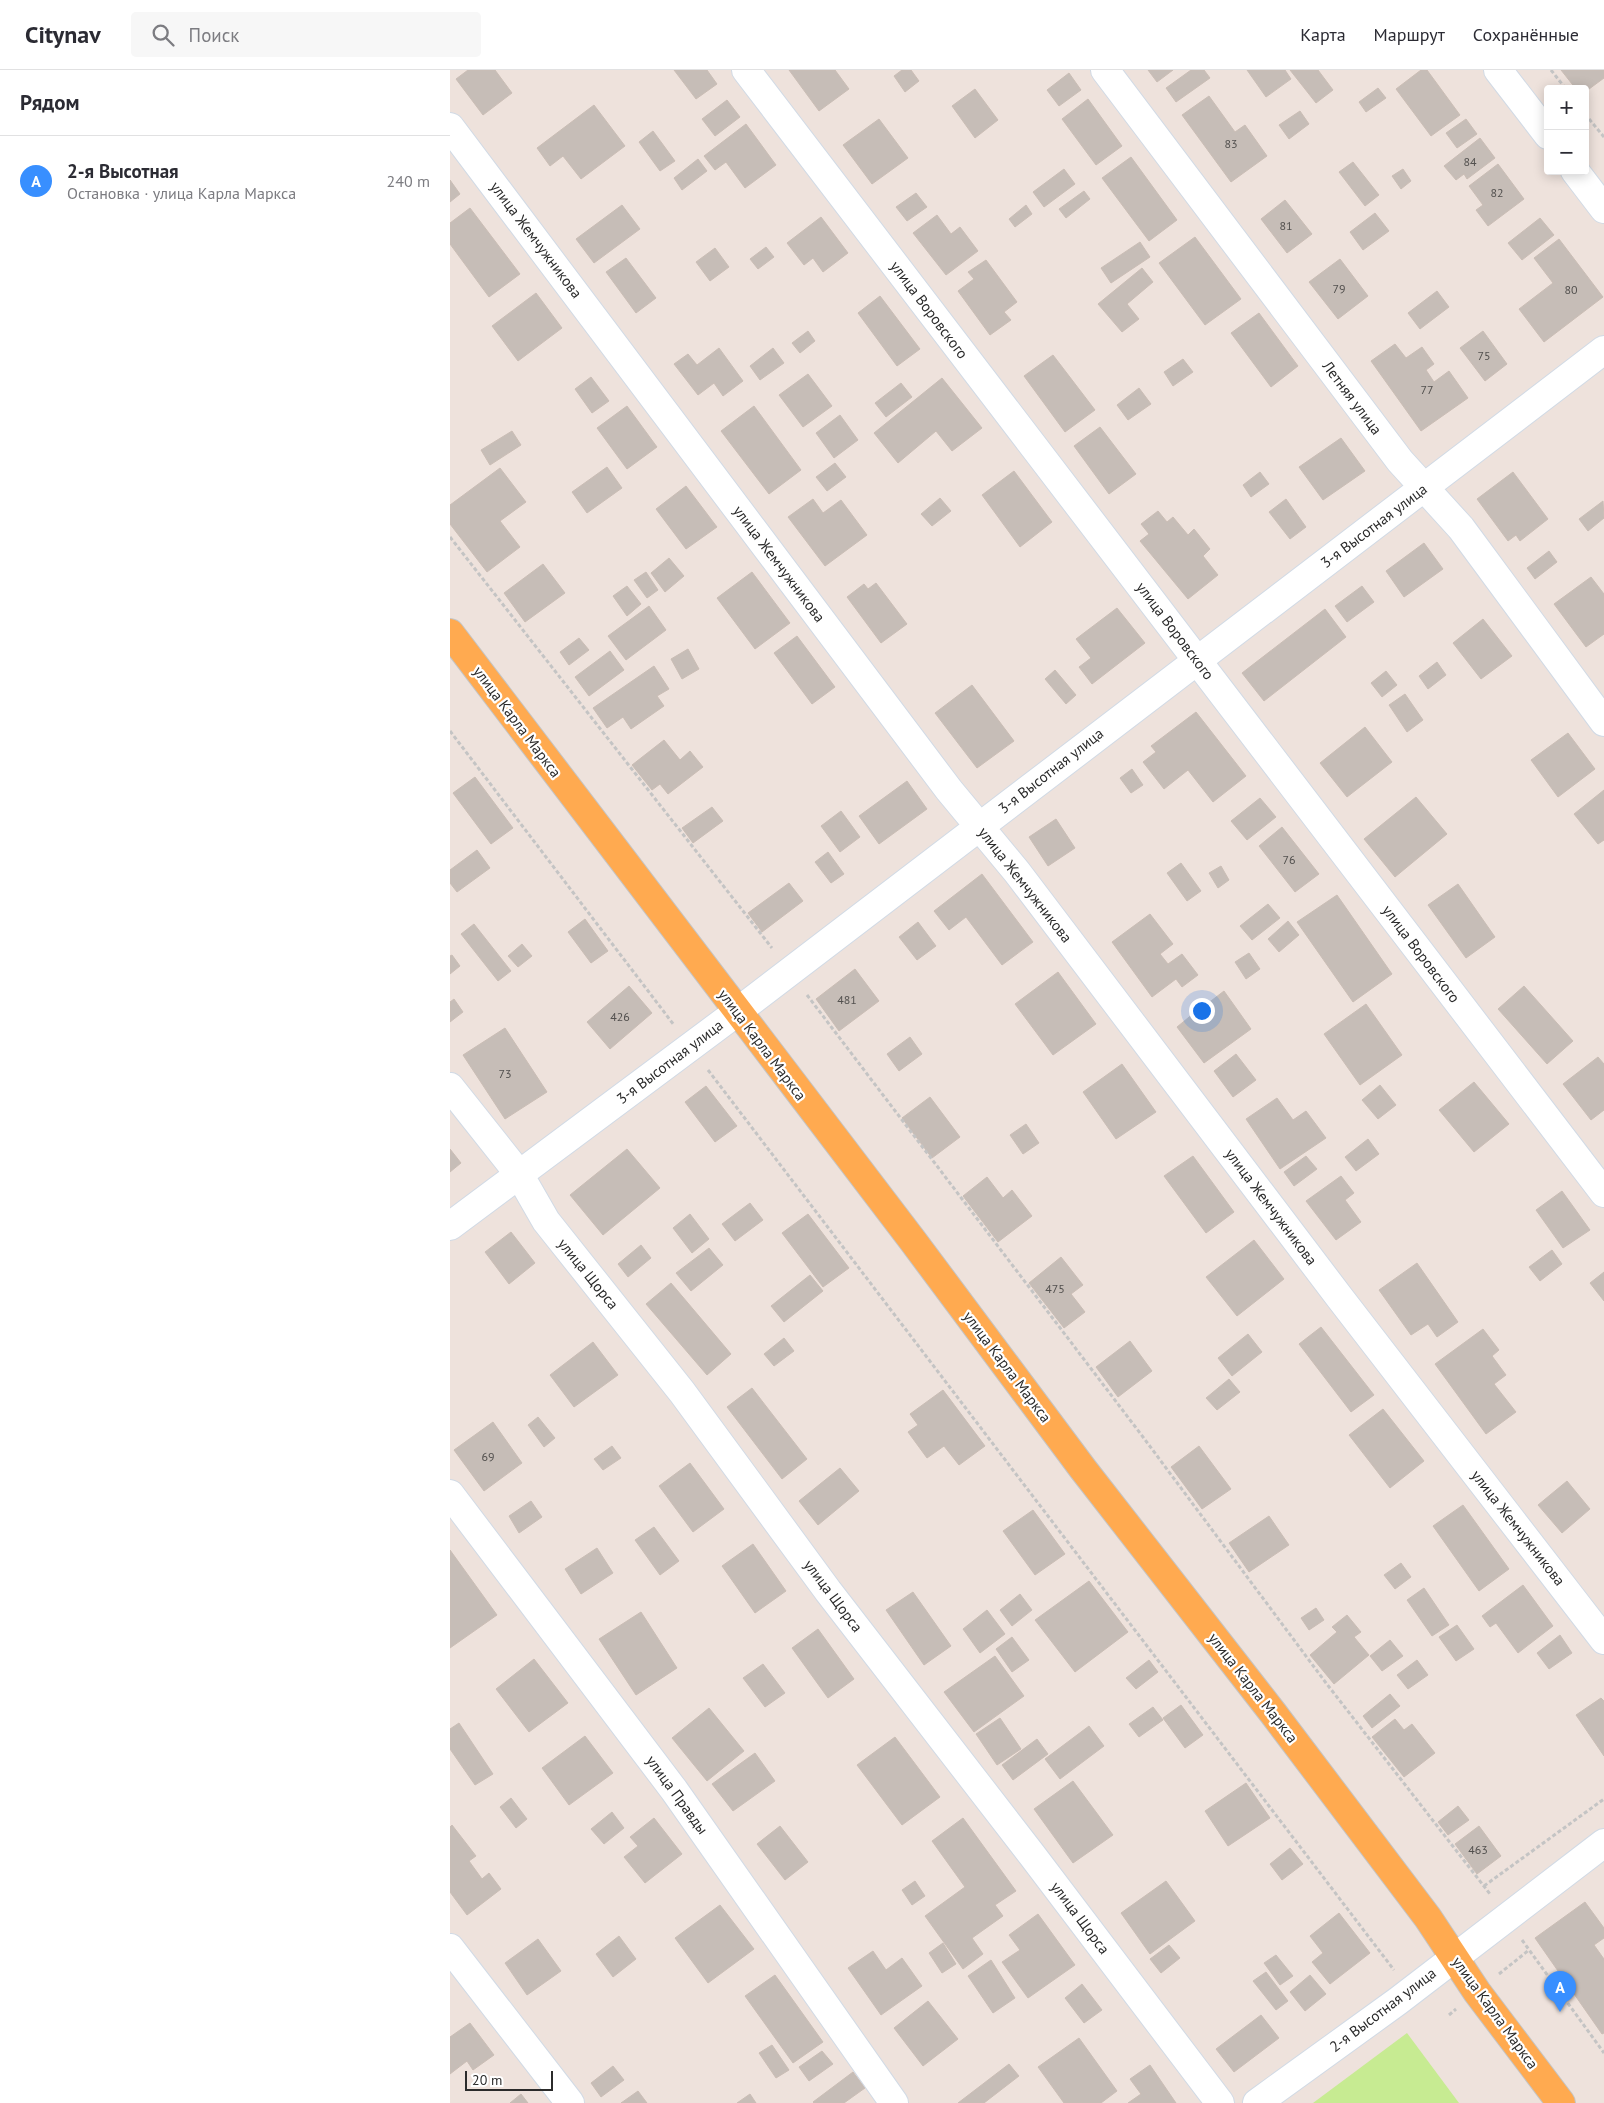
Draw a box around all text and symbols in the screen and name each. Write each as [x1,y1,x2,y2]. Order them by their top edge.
search box [131,12,481,57]
text: Citynav [25,19,101,50]
icon: search [149,21,177,49]
text: Поиск [189,23,239,47]
text: Карта [1300,23,1346,46]
text: Маршрут [1374,23,1445,46]
text: Сохранённые [1473,23,1579,46]
map controls [1544,85,1589,175]
button: + [1544,85,1589,130]
text: Рядом [20,89,79,116]
button: − [1544,130,1589,175]
house number: 83 [1224,136,1238,151]
house number: 84 [1463,154,1477,169]
text: 2-я Высотная [67,159,179,183]
text: A [31,171,41,191]
text: 240 m [387,171,430,191]
street label: улица Жемчужникова [486,177,587,302]
text: Остановка · улица Карла Маркса [67,183,296,203]
house number: 82 [1490,185,1504,200]
house number: 81 [1279,218,1293,233]
street label: улица Воровского [886,257,972,362]
house number: 79 [1332,281,1346,296]
house number: 80 [1564,282,1578,297]
house number: 75 [1477,348,1491,363]
street label: Летняя улица [1318,356,1386,438]
house number: 77 [1420,382,1434,397]
street label: 3-я Высотная улица [1317,479,1431,572]
street label: улица Жемчужникова [729,501,830,626]
street label: улица Воровского [1132,578,1218,683]
street label: улица Карла Маркса [469,662,565,781]
street label: 3-я Высотная улица [994,724,1107,818]
street label: улица Жемчужникова [974,823,1076,946]
house number: 76 [1282,852,1296,867]
street label: улица Воровского [1378,901,1464,1006]
street label: улица Карла Маркса [714,985,810,1104]
house number: 481 [837,992,857,1007]
your location [1189,998,1215,1024]
house number: 426 [610,1009,630,1024]
street label: 3-я Высотная улица [613,1015,727,1108]
house number: 73 [498,1066,512,1081]
street label: улица Жемчужникова [1221,1144,1322,1269]
street label: улица Щорса [554,1234,623,1313]
house number: 475 [1045,1281,1065,1296]
street label: улица Карла Маркса [959,1307,1055,1426]
house number: 69 [481,1449,495,1464]
street label: улица Жемчужникова [1467,1466,1569,1589]
street label: улица Щорса [800,1556,867,1636]
street label: улица Карла Маркса [1205,1629,1302,1747]
street label: улица Правды [642,1751,712,1838]
house number: 463 [1468,1842,1488,1857]
street label: улица Щорса [1047,1878,1114,1958]
street label: улица Карла Маркса [1448,1953,1543,2073]
street label: 2-я Высотная улица [1326,1963,1440,2056]
pin: A [1544,1971,1576,2012]
scale bar [465,2068,552,2091]
text: 20 m [472,2071,502,2089]

